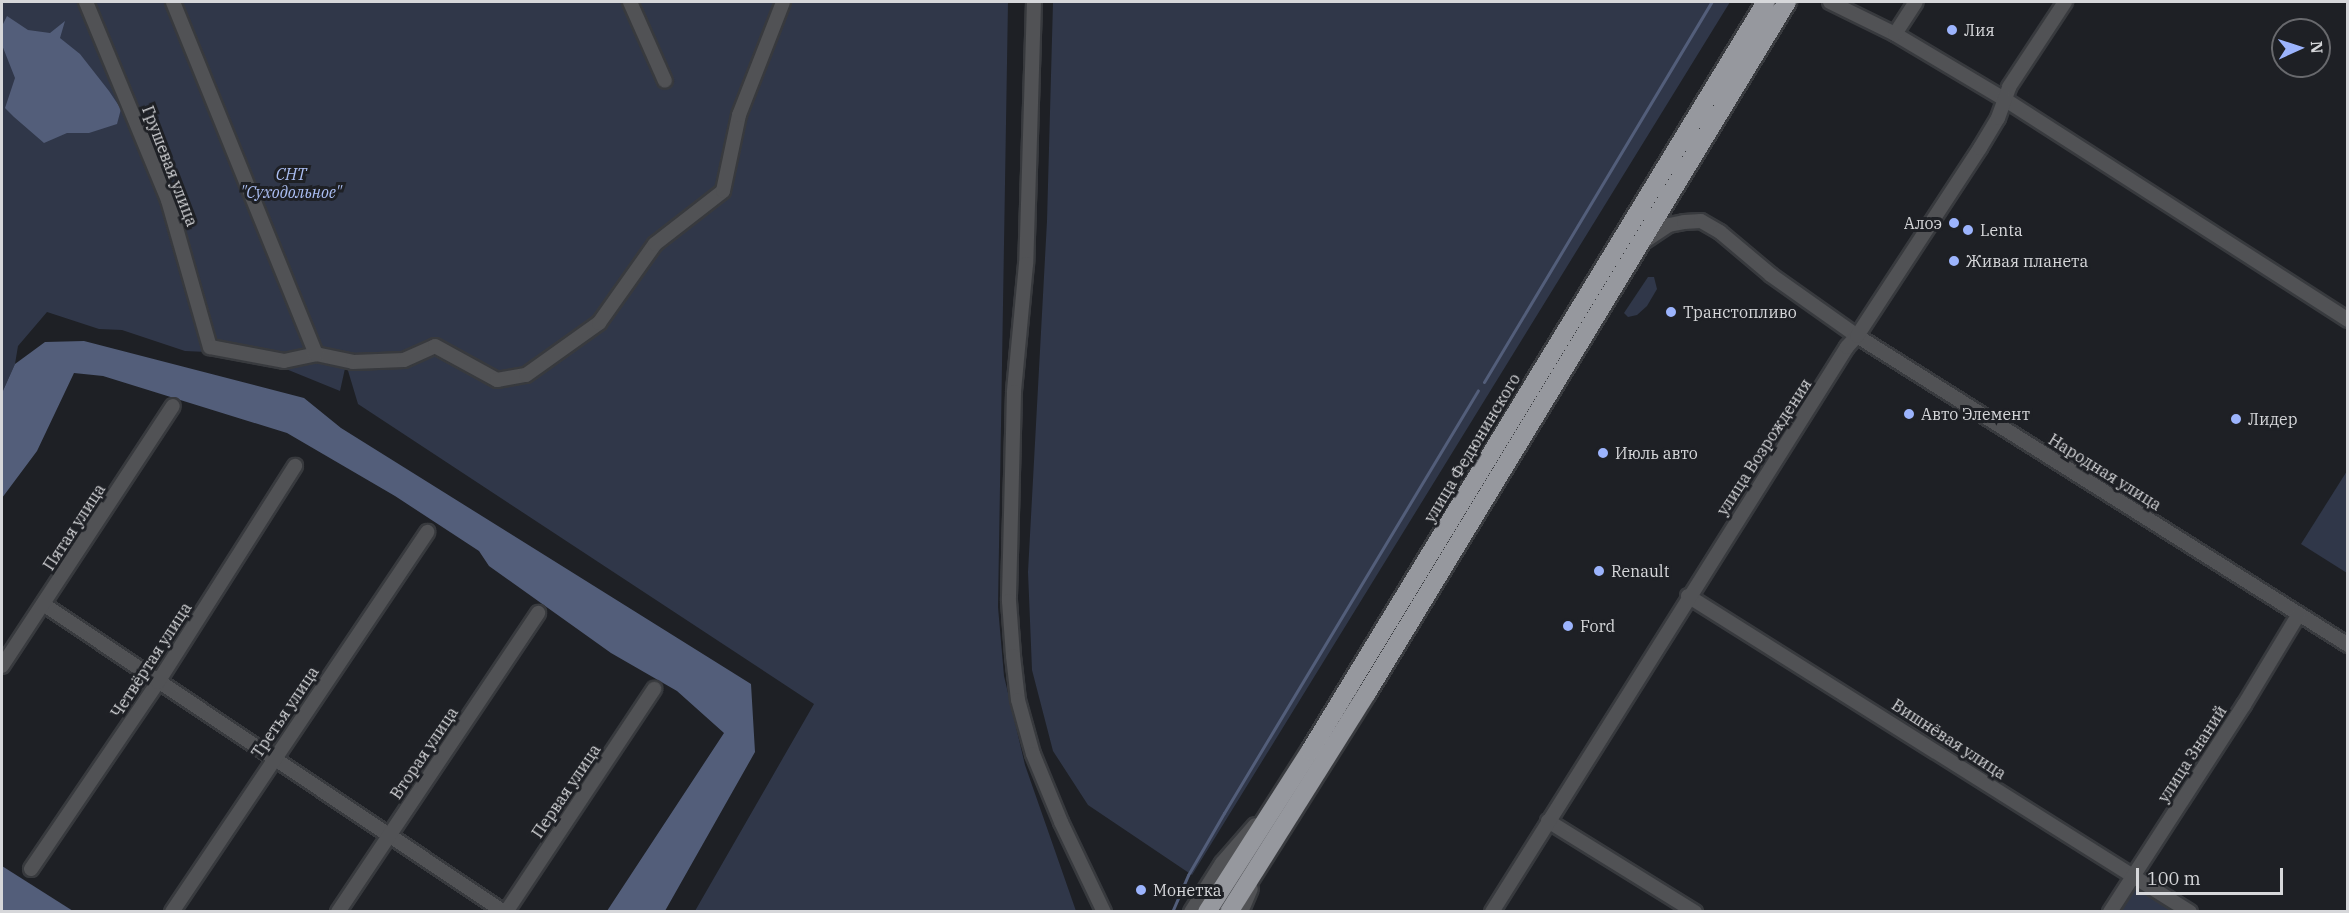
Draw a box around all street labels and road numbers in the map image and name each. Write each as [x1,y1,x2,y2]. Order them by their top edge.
street label: Грушевая улица [138,103,202,229]
street label: улица Федюнинского [1420,370,1524,526]
street label: улица Возрождения [1713,375,1815,519]
street label: Народная улица [2045,430,2165,514]
street label: Пятая улица [39,480,109,574]
street label: Четвёртая улица [107,599,195,721]
street label: Третья улица [247,663,323,761]
street label: Вишнёвая улица [1888,695,2010,783]
street label: улица Знаний [2154,702,2230,806]
street label: Вторая улица [386,703,462,803]
street label: Первая улица [528,740,604,842]

